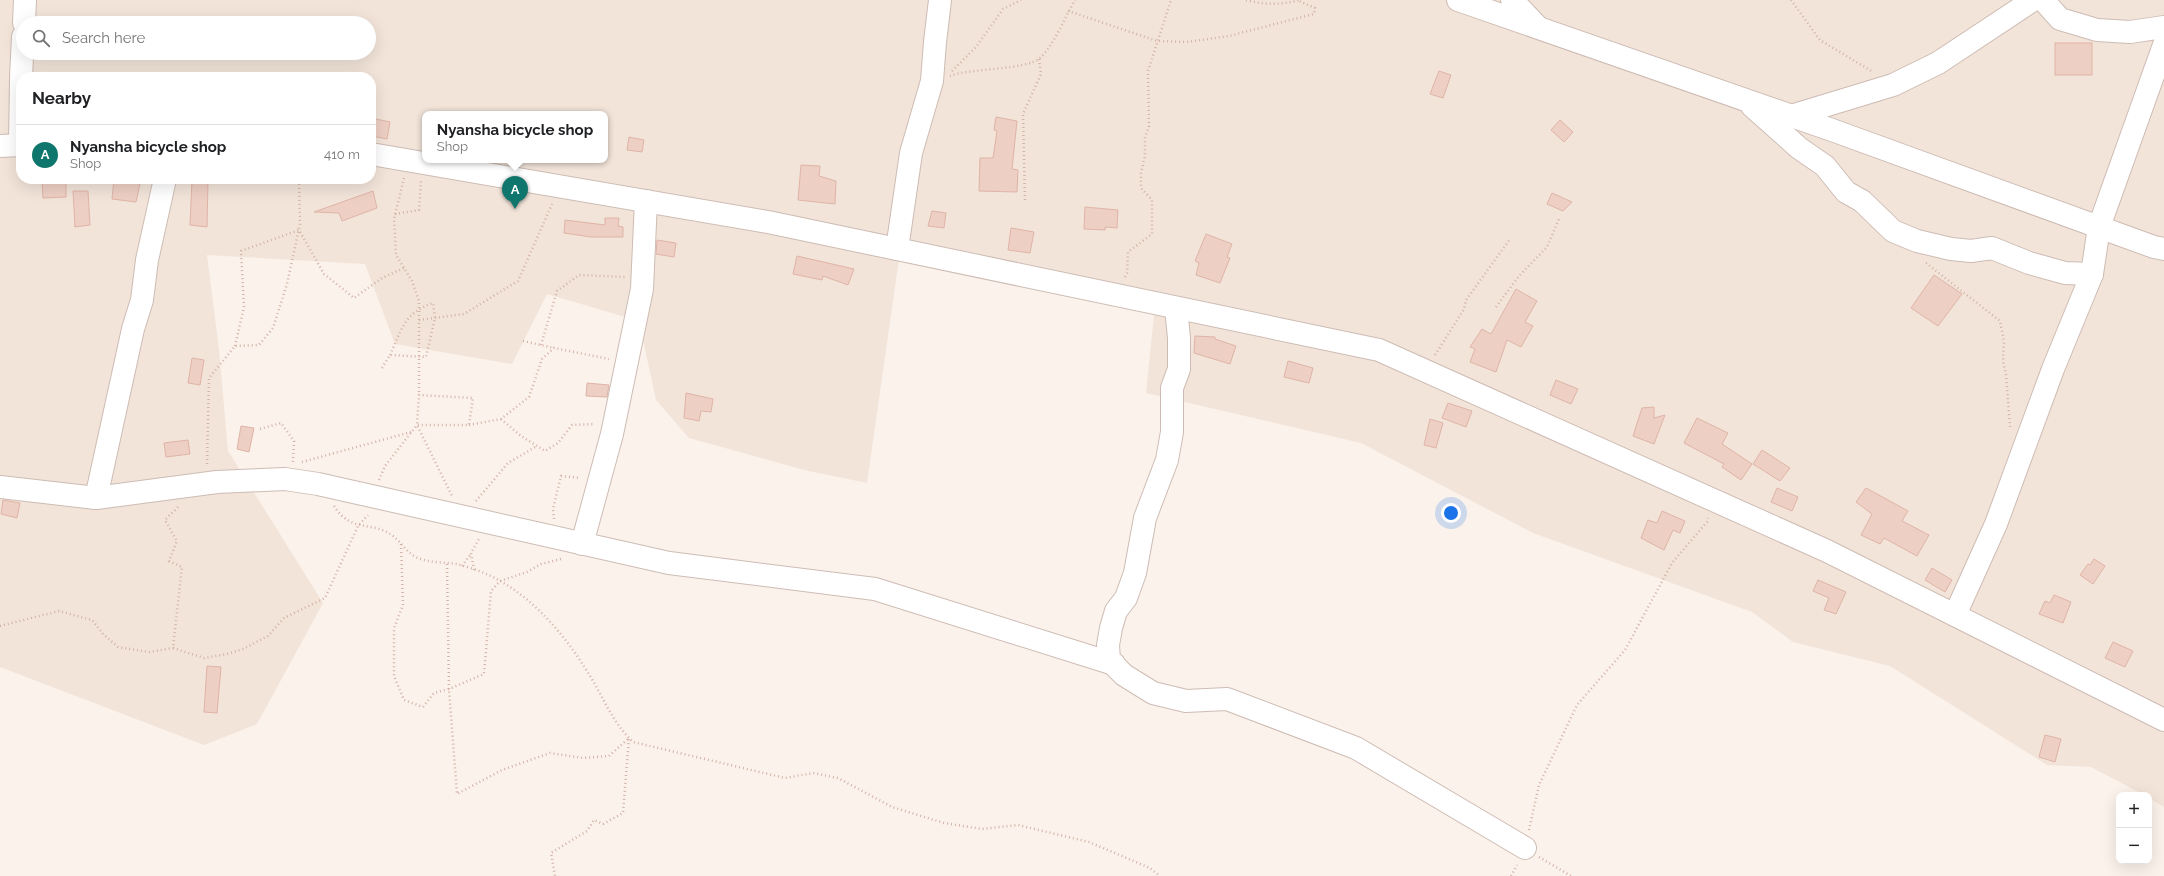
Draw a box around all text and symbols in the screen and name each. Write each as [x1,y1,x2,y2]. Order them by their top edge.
search box [16,16,376,60]
icon: search [30,27,52,49]
text: Search here [62,29,145,47]
text: Nearby [32,88,91,108]
popup [422,111,608,163]
text: Nyansha bicycle shop [437,121,593,139]
text: Nyansha bicycle shop [70,138,226,156]
text: Shop [437,139,468,154]
text: A [41,147,49,162]
text: 410 m [324,147,360,162]
text: Shop [70,156,101,171]
pin: A [502,176,528,209]
your location [1441,503,1461,523]
map controls [2116,792,2152,864]
button: + [2116,792,2152,828]
button: − [2116,828,2152,864]

